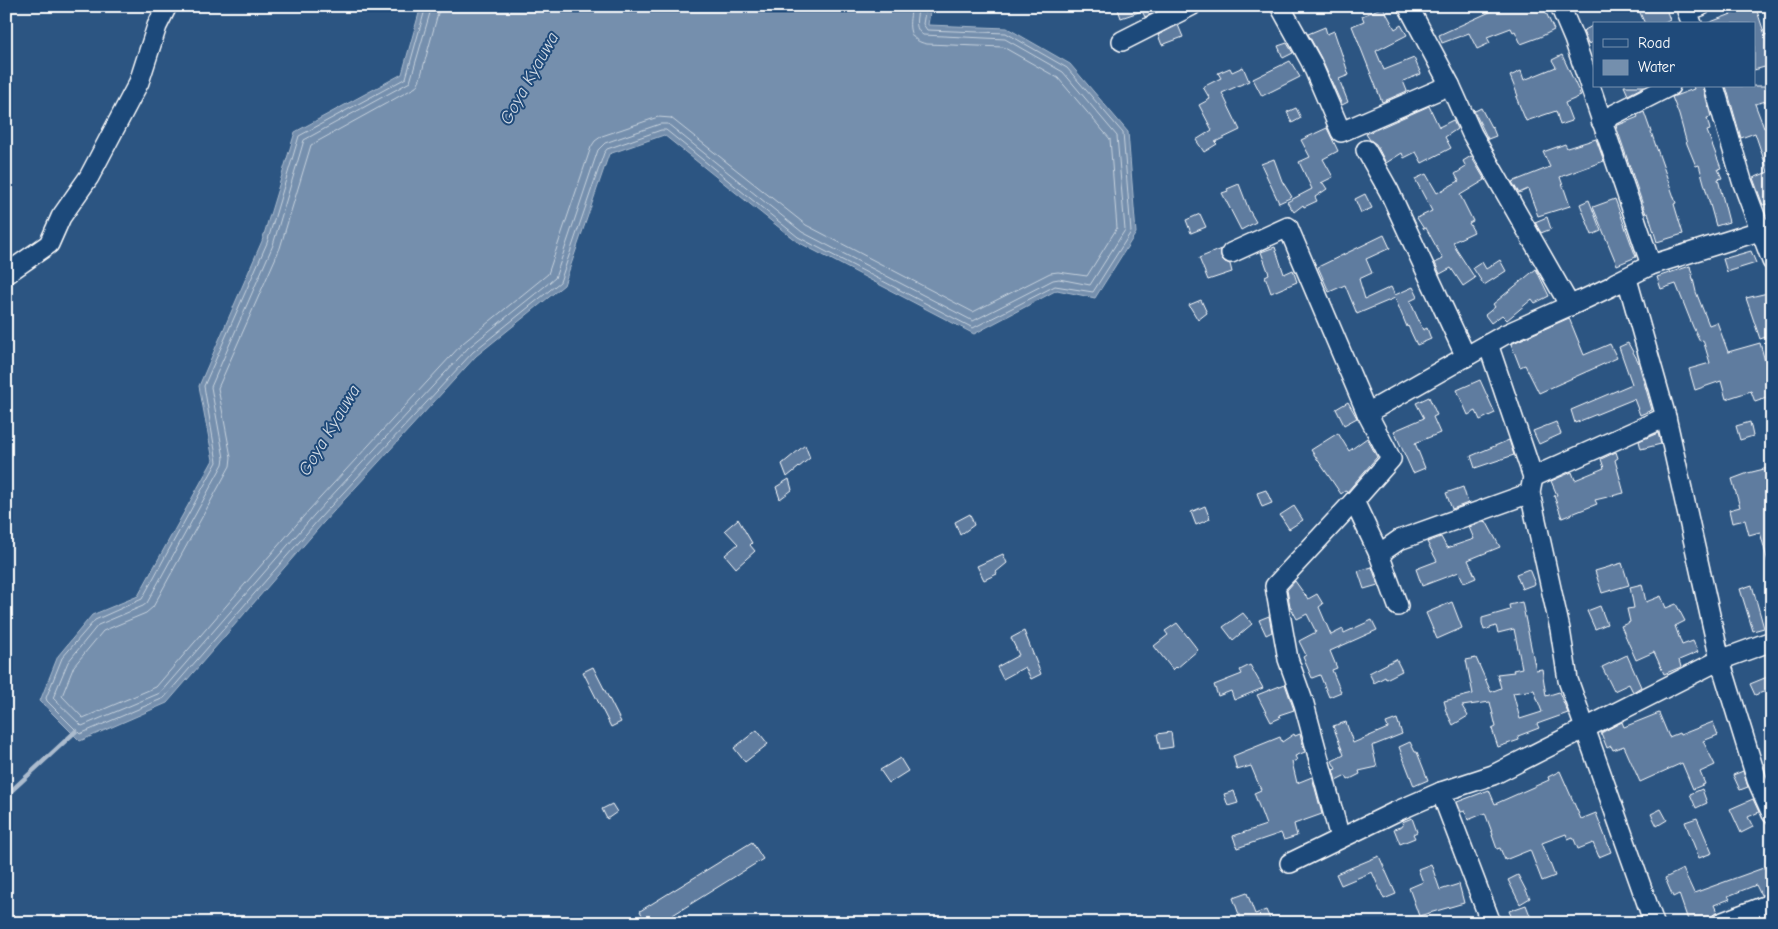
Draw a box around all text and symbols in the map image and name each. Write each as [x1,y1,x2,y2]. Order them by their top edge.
legend [1593,22,1756,88]
water label: Goya Kyauwa [495,28,563,128]
text: Road [1638,34,1670,52]
text: Water [1638,58,1675,76]
water label: Goya Kyauwa [294,381,365,480]

